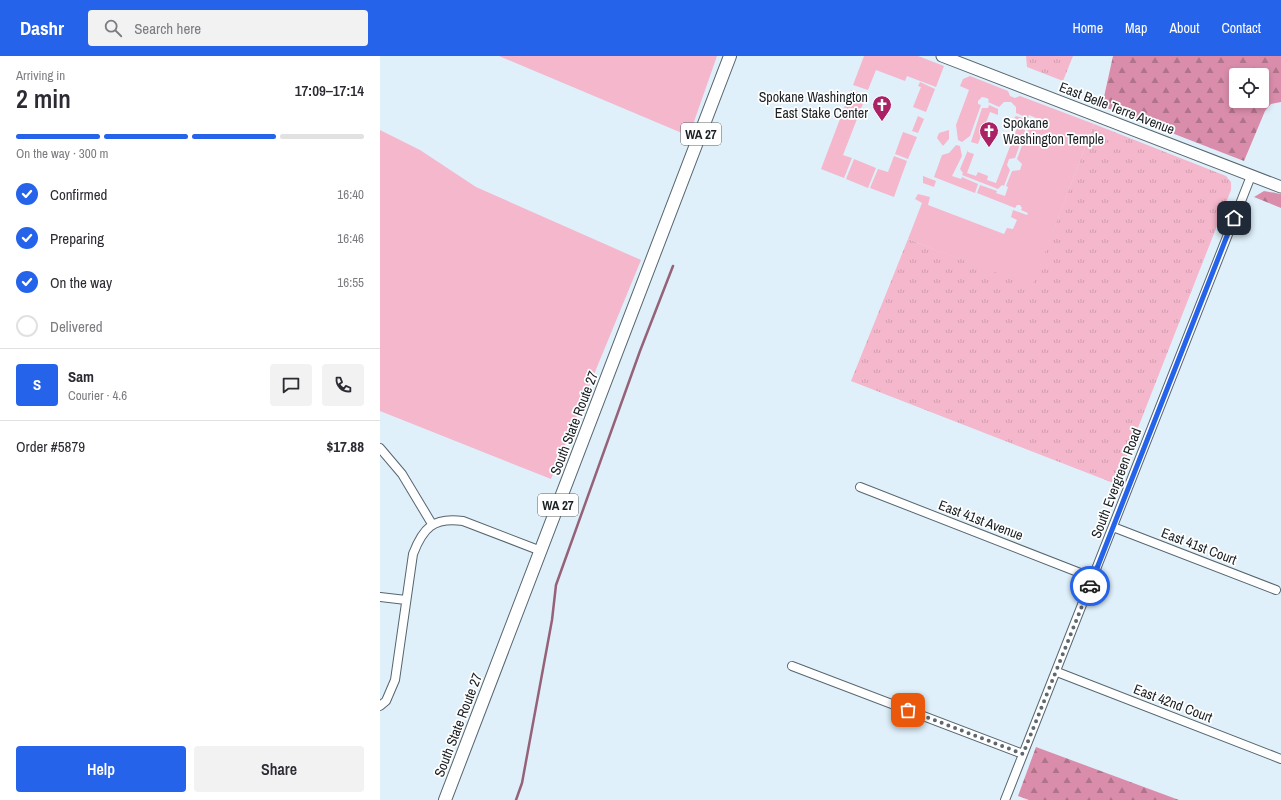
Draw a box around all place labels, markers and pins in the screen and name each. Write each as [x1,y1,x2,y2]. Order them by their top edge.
place label: Spokane Washington East Stake Center [759,88,868,122]
church icon: Spokane Washington East Stake Center [871,94,893,122]
place label: Spokane Washington Temple [1003,114,1104,148]
church icon: Spokane Washington Temple [978,120,1000,148]
pin [1217,201,1251,235]
pin [891,693,925,727]

